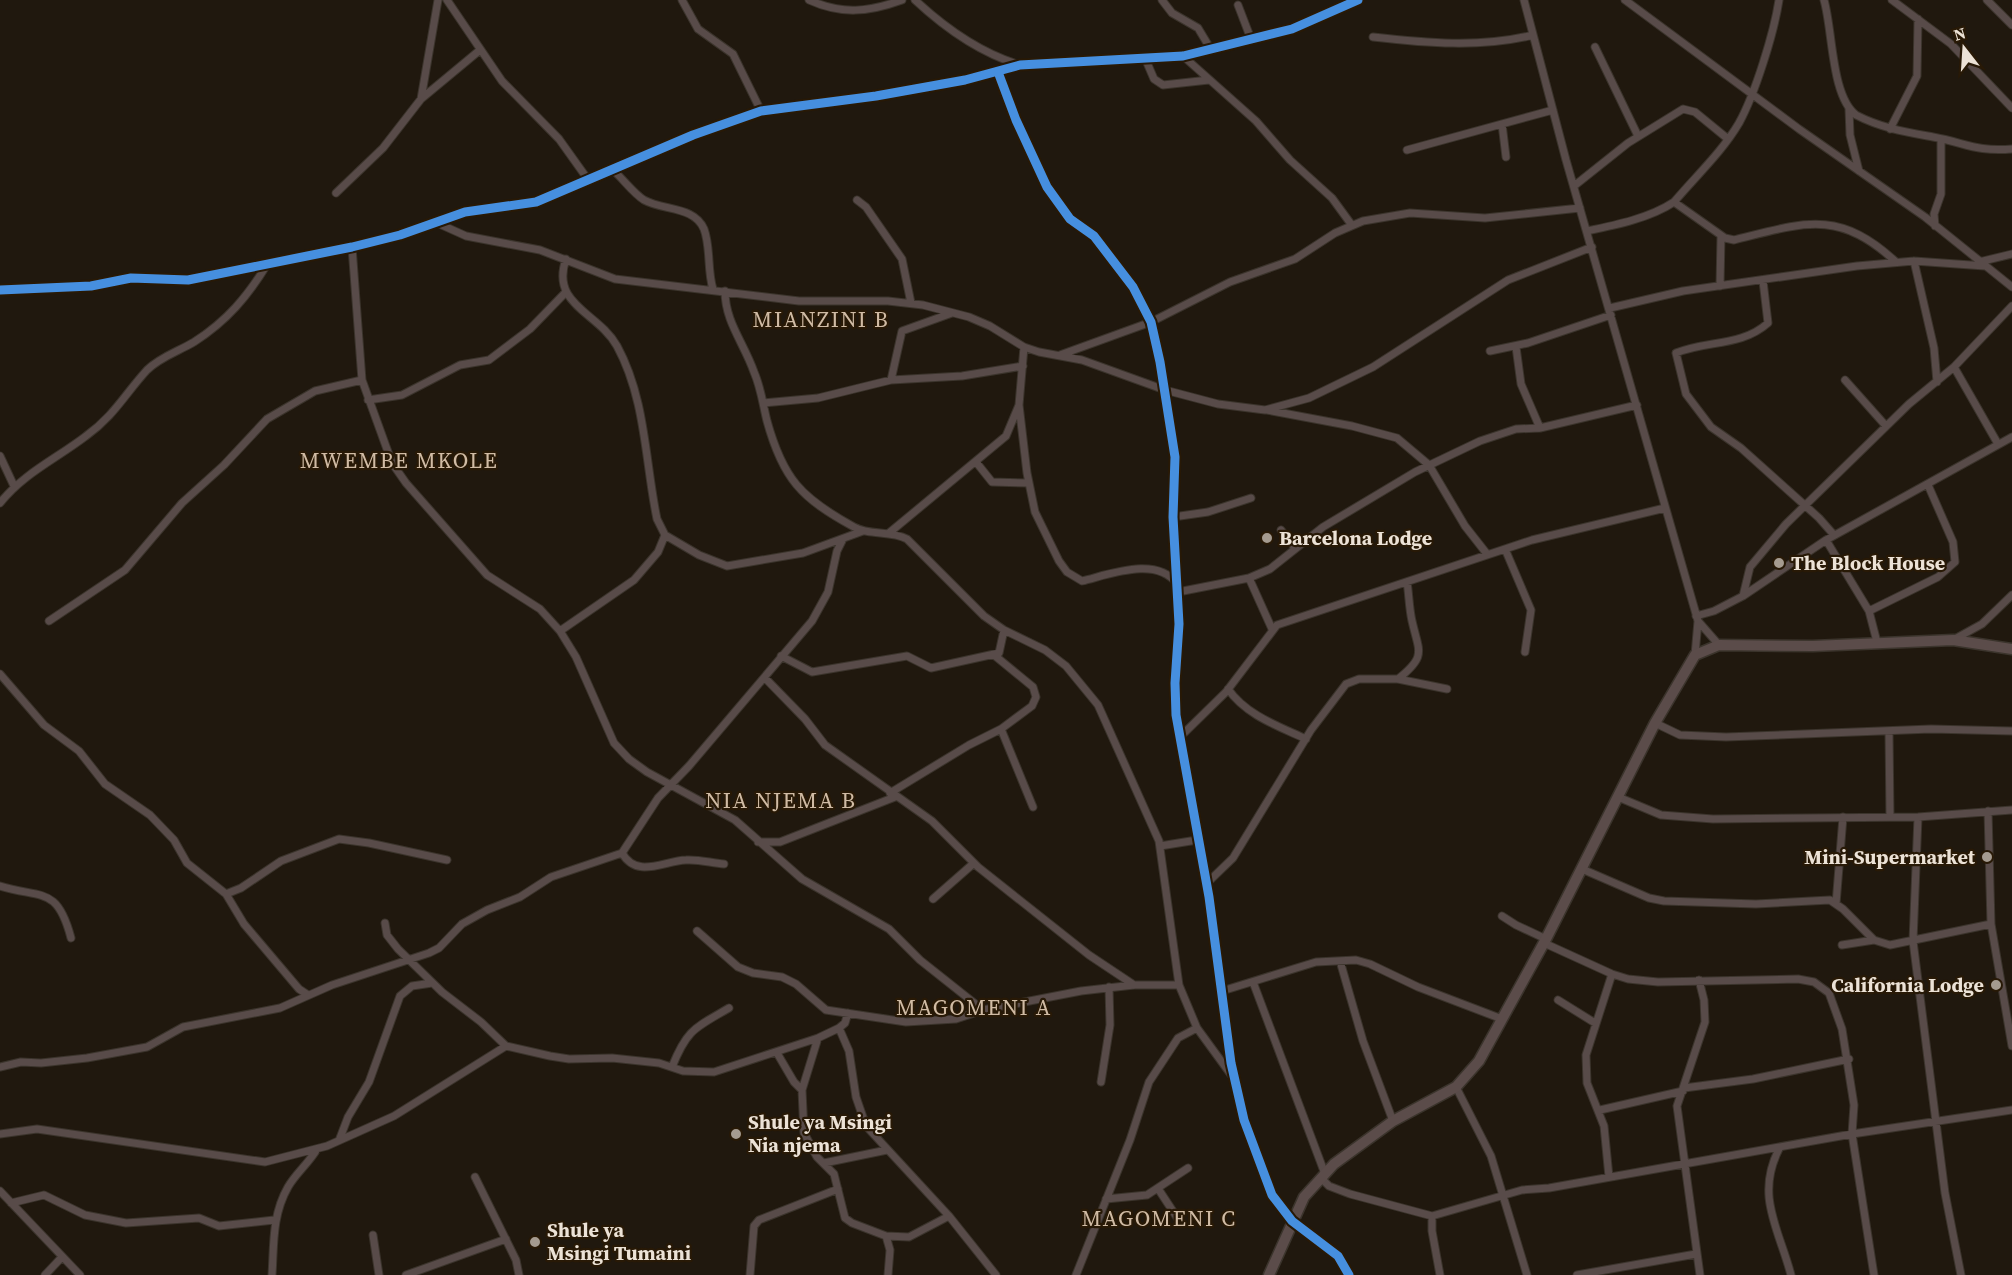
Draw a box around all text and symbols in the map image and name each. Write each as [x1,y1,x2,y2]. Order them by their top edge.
north arrow [1934,18,1994,78]
text: N [1951,21,1969,46]
district label: MIANZINI B [753,304,889,334]
district label: MWEMBE MKOLE [300,445,498,475]
place label: Barcelona Lodge [1279,524,1432,552]
marker: Barcelona Lodge [1260,531,1274,545]
place label: The Block House [1791,549,1945,577]
marker: The Block House [1772,556,1786,570]
district label: NIA NJEMA B [705,785,857,815]
place label: Mini-Supermarket [1804,843,1976,871]
marker: Mini-Supermarket [1980,850,1994,864]
place label: California Lodge [1831,971,1984,999]
marker: California Lodge [1989,978,2003,992]
district label: MAGOMENI A [896,992,1052,1022]
place label: Shule ya Msingi Nia njema [748,1108,892,1159]
marker: Shule ya Msingi Nia njema [729,1127,743,1141]
district label: MAGOMENI C [1081,1203,1237,1233]
place label: Shule ya Msingi Tumaini [547,1216,691,1267]
marker: Shule ya Msingi Tumaini [528,1235,542,1249]

